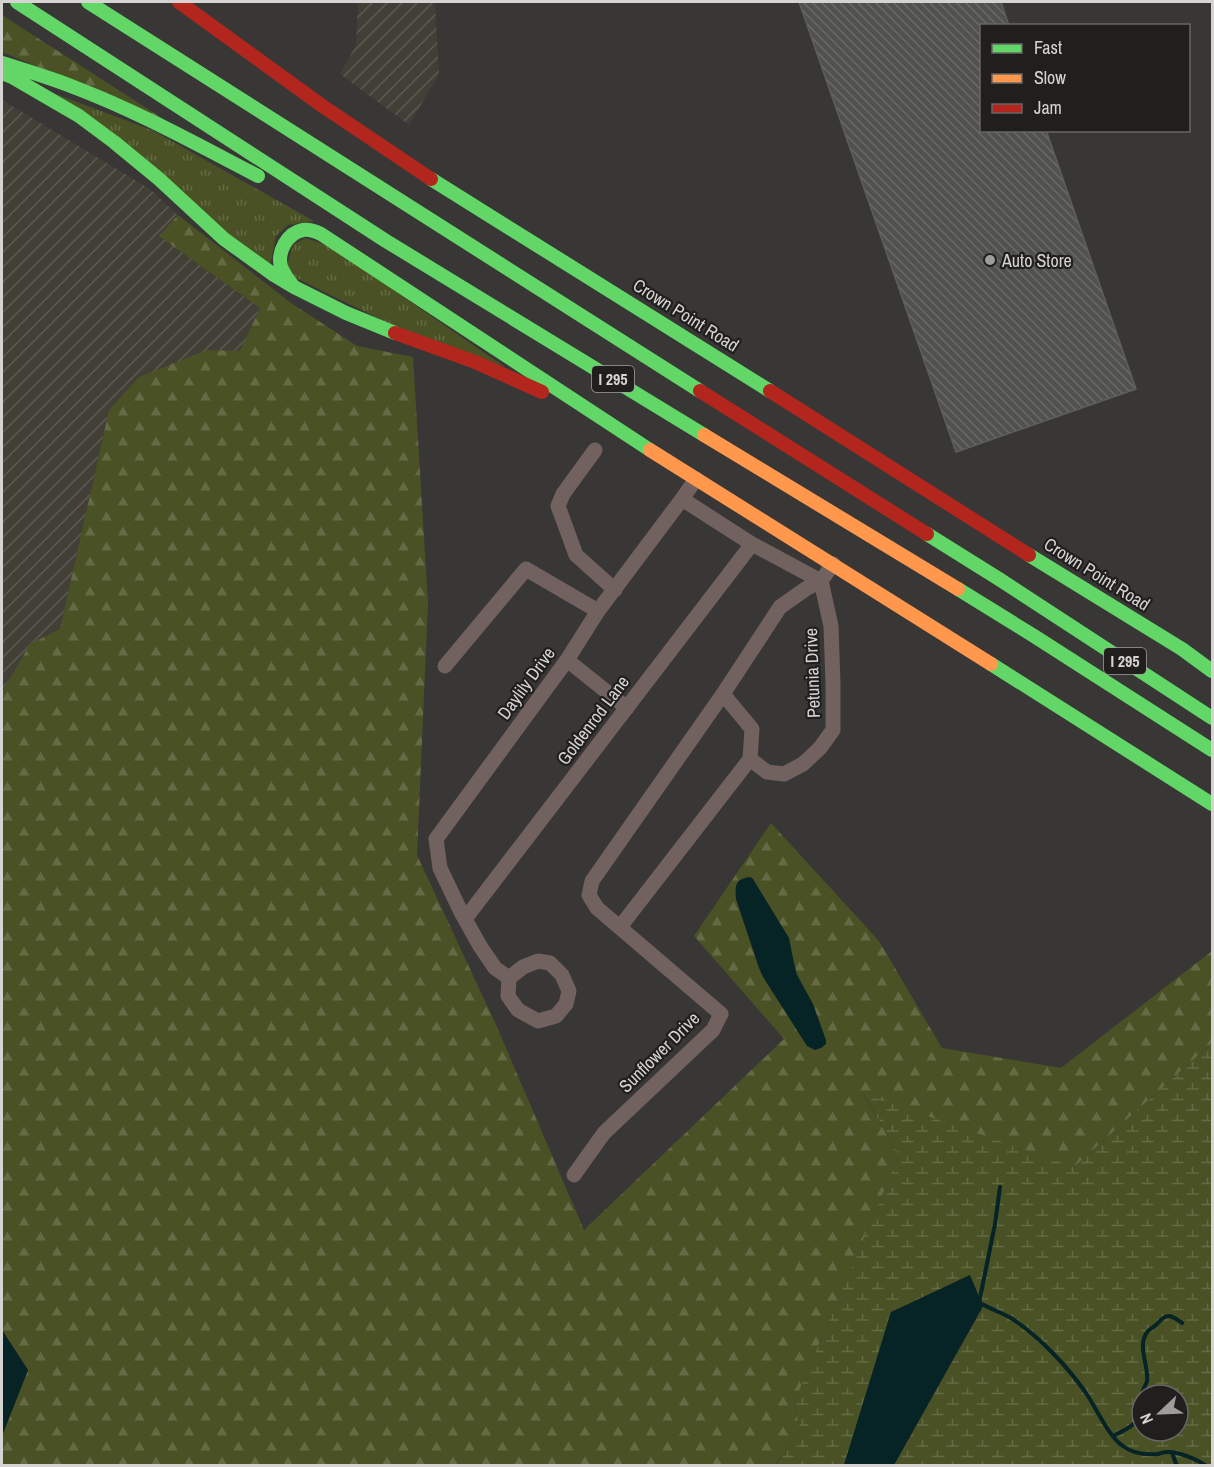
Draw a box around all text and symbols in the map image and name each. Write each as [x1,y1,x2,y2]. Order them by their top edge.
legend [980,24,1190,132]
text: Fast [1034,35,1062,60]
text: Slow [1034,65,1066,90]
text: Jam [1034,95,1062,120]
place label: Auto Store [1001,248,1072,273]
marker: Auto Store [983,253,997,267]
street label: Crown Point Road [628,272,744,358]
road number: I 295 [592,366,634,392]
street label: Crown Point Road [1039,531,1155,617]
street label: Petunia Drive [798,627,826,719]
street label: Daylily Drive [491,642,561,724]
road number: I 295 [1104,648,1146,674]
street label: Goldenrod Lane [551,670,635,770]
street label: Sunflower Drive [613,1006,705,1098]
north arrow [1130,1383,1190,1443]
text: N [1134,1410,1158,1428]

